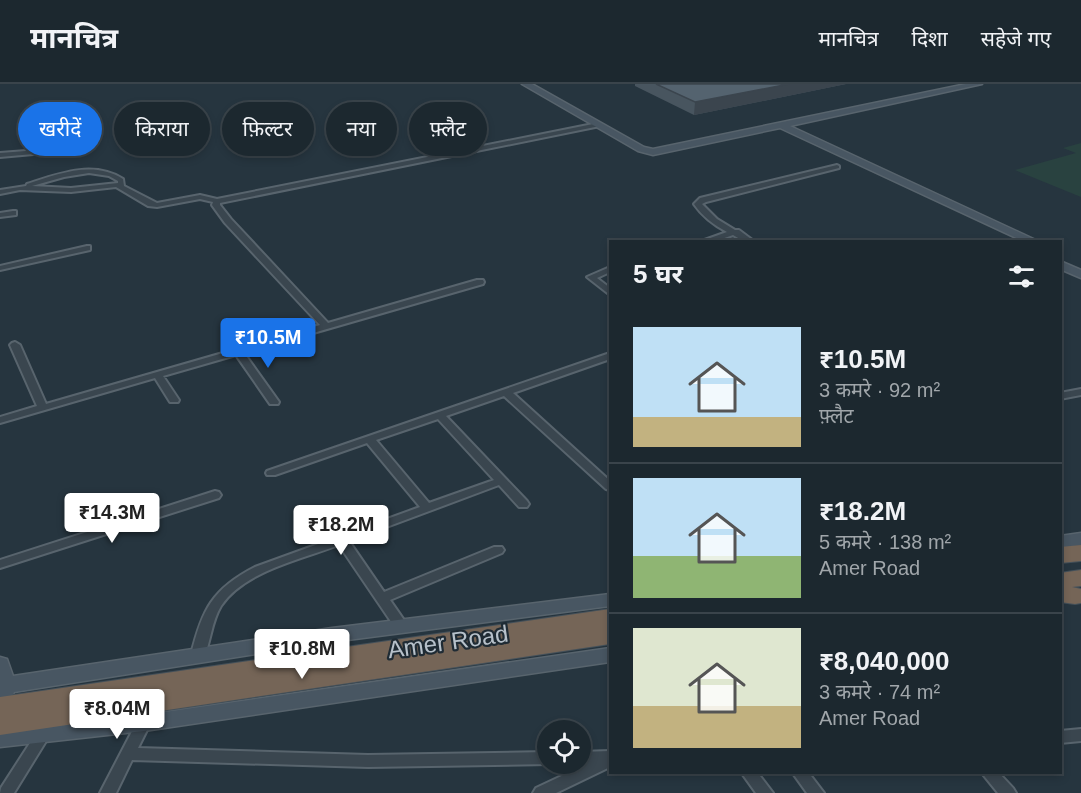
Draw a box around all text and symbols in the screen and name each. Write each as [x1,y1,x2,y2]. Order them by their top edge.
text: मानचित्र [30,23,118,54]
text: मानचित्र [818,27,878,50]
text: दिशा [911,27,948,50]
text: सहेजे गए [981,27,1051,50]
chip: खरीदें [18,102,102,156]
chip: किराया [114,102,210,156]
chip: फ़िल्टर [222,102,314,156]
chip: नया [326,102,397,156]
chip: फ़्लैट [409,102,487,156]
text: 5 घर [633,259,683,289]
icon: filters [1005,260,1038,293]
pin: ₹10.5M [219,318,317,369]
text: ₹10.5M [234,326,302,348]
text: ₹10.5M [819,344,906,374]
icon: home [681,351,753,423]
text: 3 कमरे · 92 m² [819,379,940,401]
text: फ़्लैट [819,405,854,427]
pin: ₹14.3M [63,493,161,544]
text: ₹18.2M [819,496,906,526]
text: ₹14.3M [78,501,146,523]
icon: home [681,502,753,574]
pin: ₹18.2M [292,505,390,556]
text: ₹18.2M [307,513,375,535]
text: 5 कमरे · 138 m² [819,531,951,553]
text: Amer Road [819,557,920,579]
street label: Amer Road [386,620,510,663]
pin: ₹10.8M [253,629,351,680]
text: ₹10.8M [268,637,336,659]
text: ₹8,040,000 [819,646,950,676]
icon: home [681,652,753,724]
text: 3 कमरे · 74 m² [819,681,940,703]
pin: ₹8.04M [68,689,166,740]
text: ₹8.04M [83,697,151,719]
text: Amer Road [819,707,920,729]
map controls [537,720,591,774]
button: locate [537,720,591,774]

